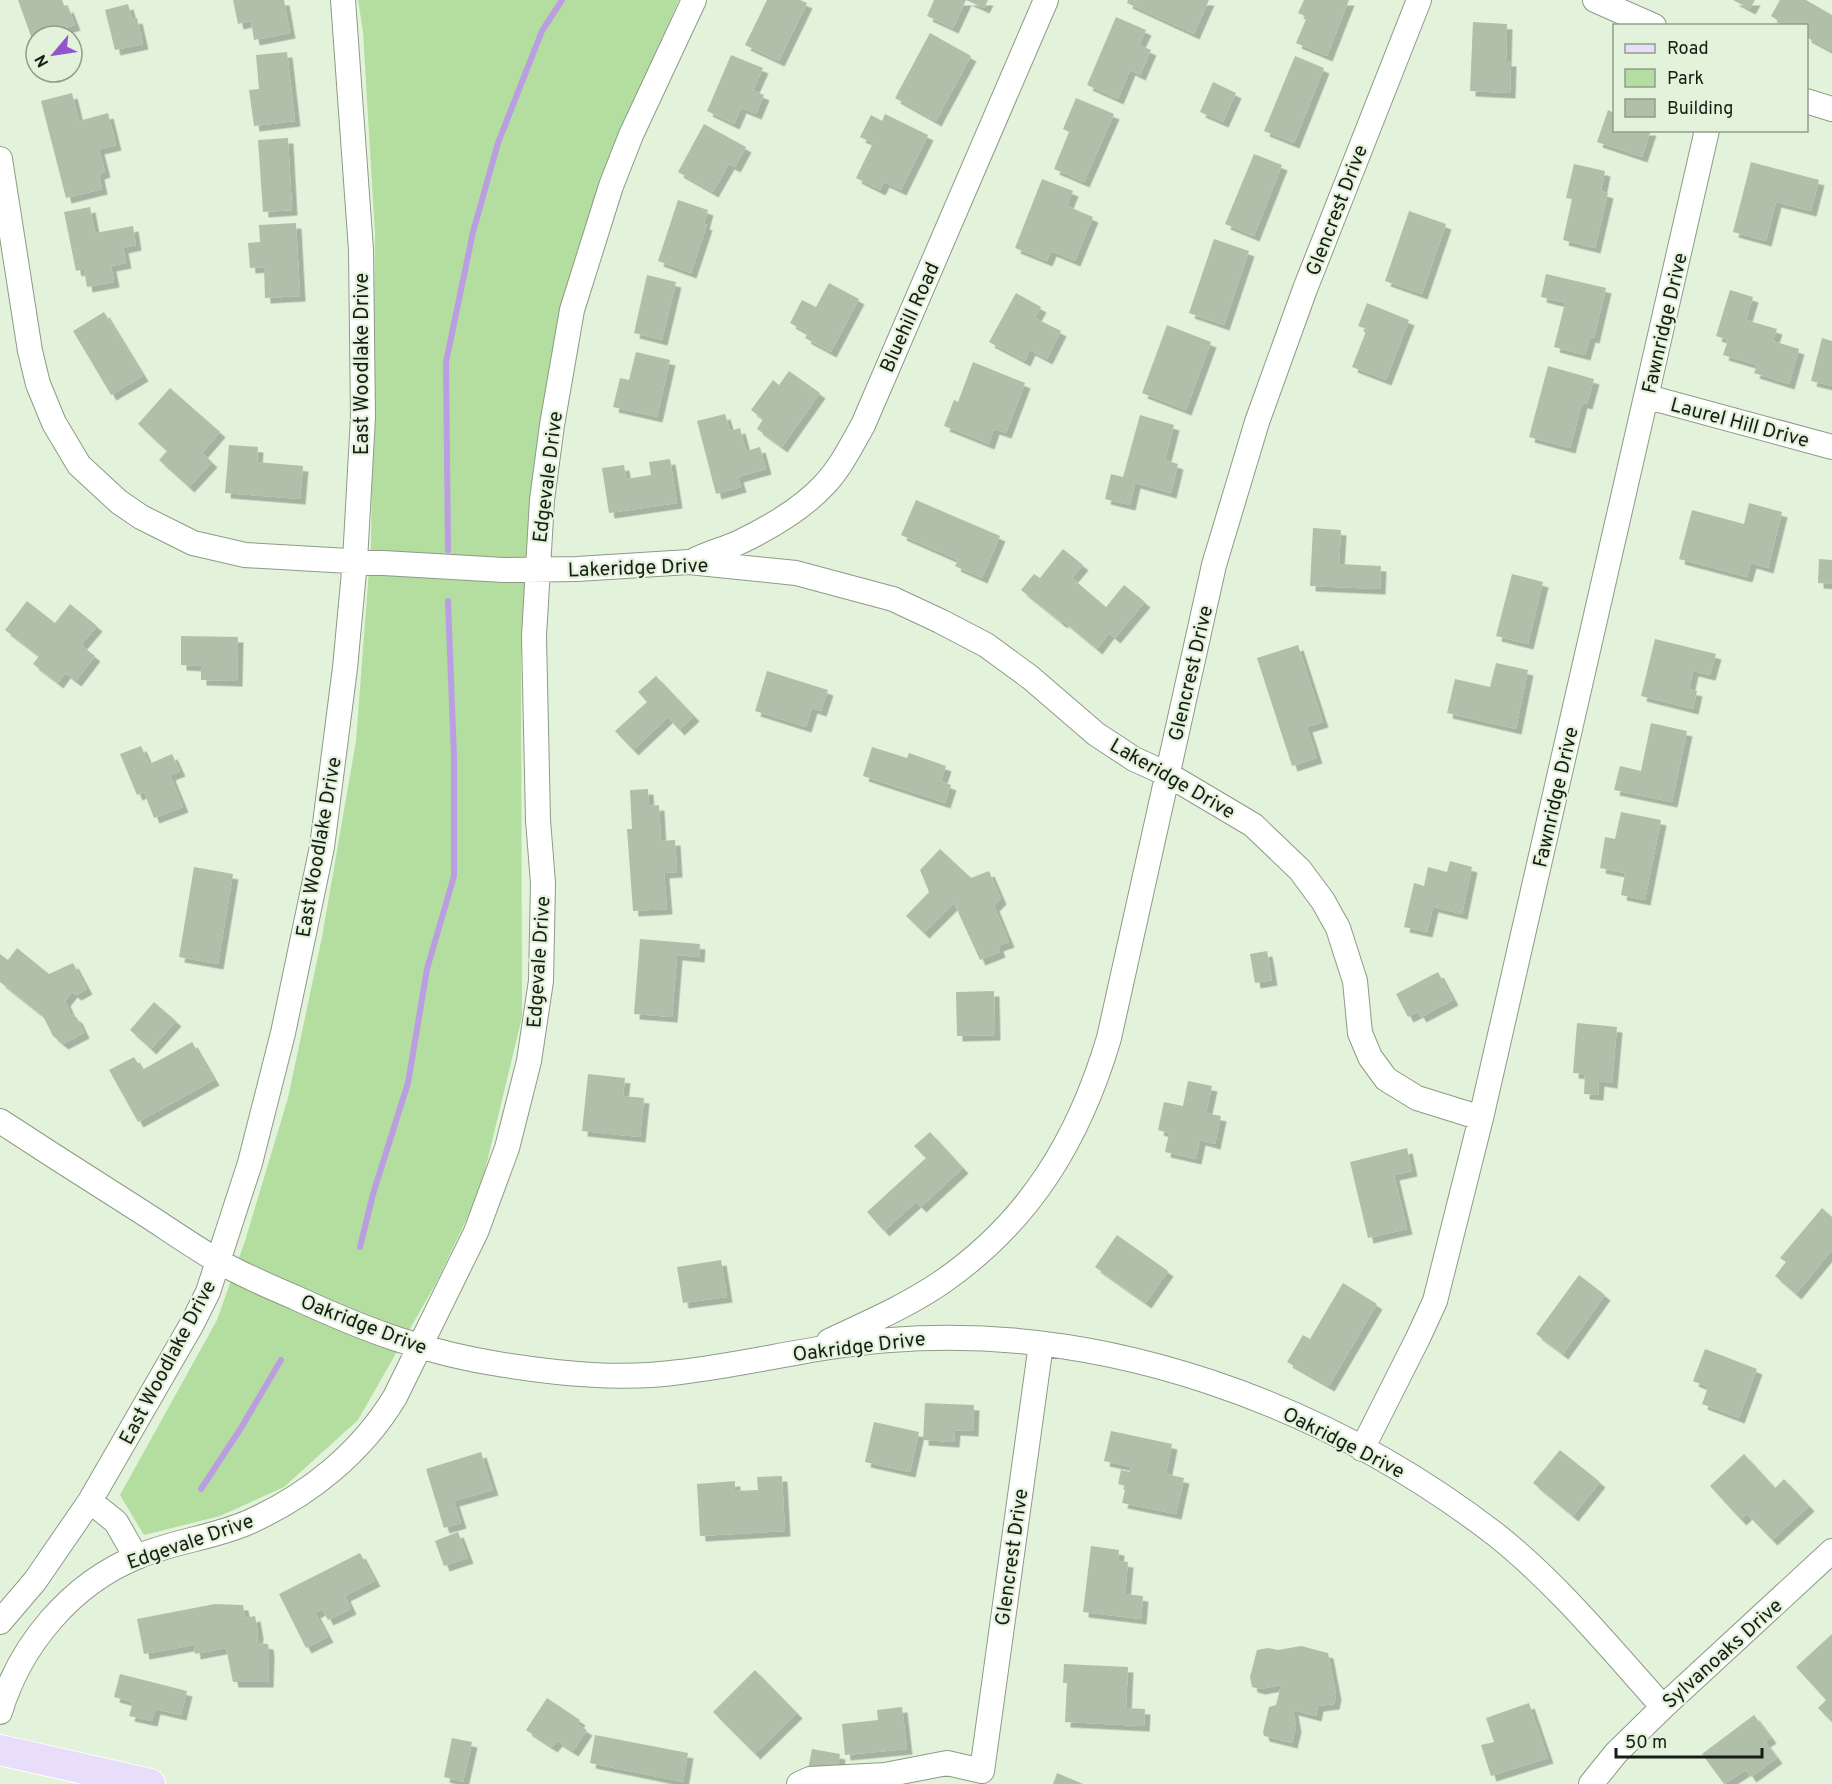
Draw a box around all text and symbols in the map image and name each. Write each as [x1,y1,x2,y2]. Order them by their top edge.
north arrow [24,24,84,84]
legend [1613,24,1808,132]
text: Road [1667,38,1709,61]
text: N [31,50,54,70]
text: Park [1667,68,1704,91]
text: Building [1667,98,1733,121]
street label: Glencrest Drive [1301,142,1375,280]
street label: Fawnridge Drive [1637,250,1695,396]
street label: Bluehill Road [875,259,947,377]
street label: East Woodlake Drive [350,273,376,455]
street label: Laurel Hill Drive [1667,393,1812,455]
street label: Edgevale Drive [528,410,570,545]
street label: Lakeridge Drive [567,554,709,584]
street label: Glencrest Drive [1164,603,1220,744]
street label: Fawnridge Drive [1528,724,1586,870]
street label: Lakeridge Drive [1105,733,1239,826]
street label: East Woodlake Drive [291,755,349,940]
street label: Edgevale Drive [522,895,558,1029]
street label: East Woodlake Drive [114,1276,223,1450]
street label: Oakridge Drive [296,1290,430,1362]
street label: Oakridge Drive [791,1327,927,1369]
street label: Oakridge Drive [1278,1402,1408,1486]
street label: Glencrest Drive [990,1487,1035,1628]
street label: Edgevale Drive [124,1509,258,1577]
street label: Sylvanoaks Drive [1658,1594,1789,1715]
scale bar [1616,1721,1762,1759]
text: 50 m [1625,1732,1667,1755]

